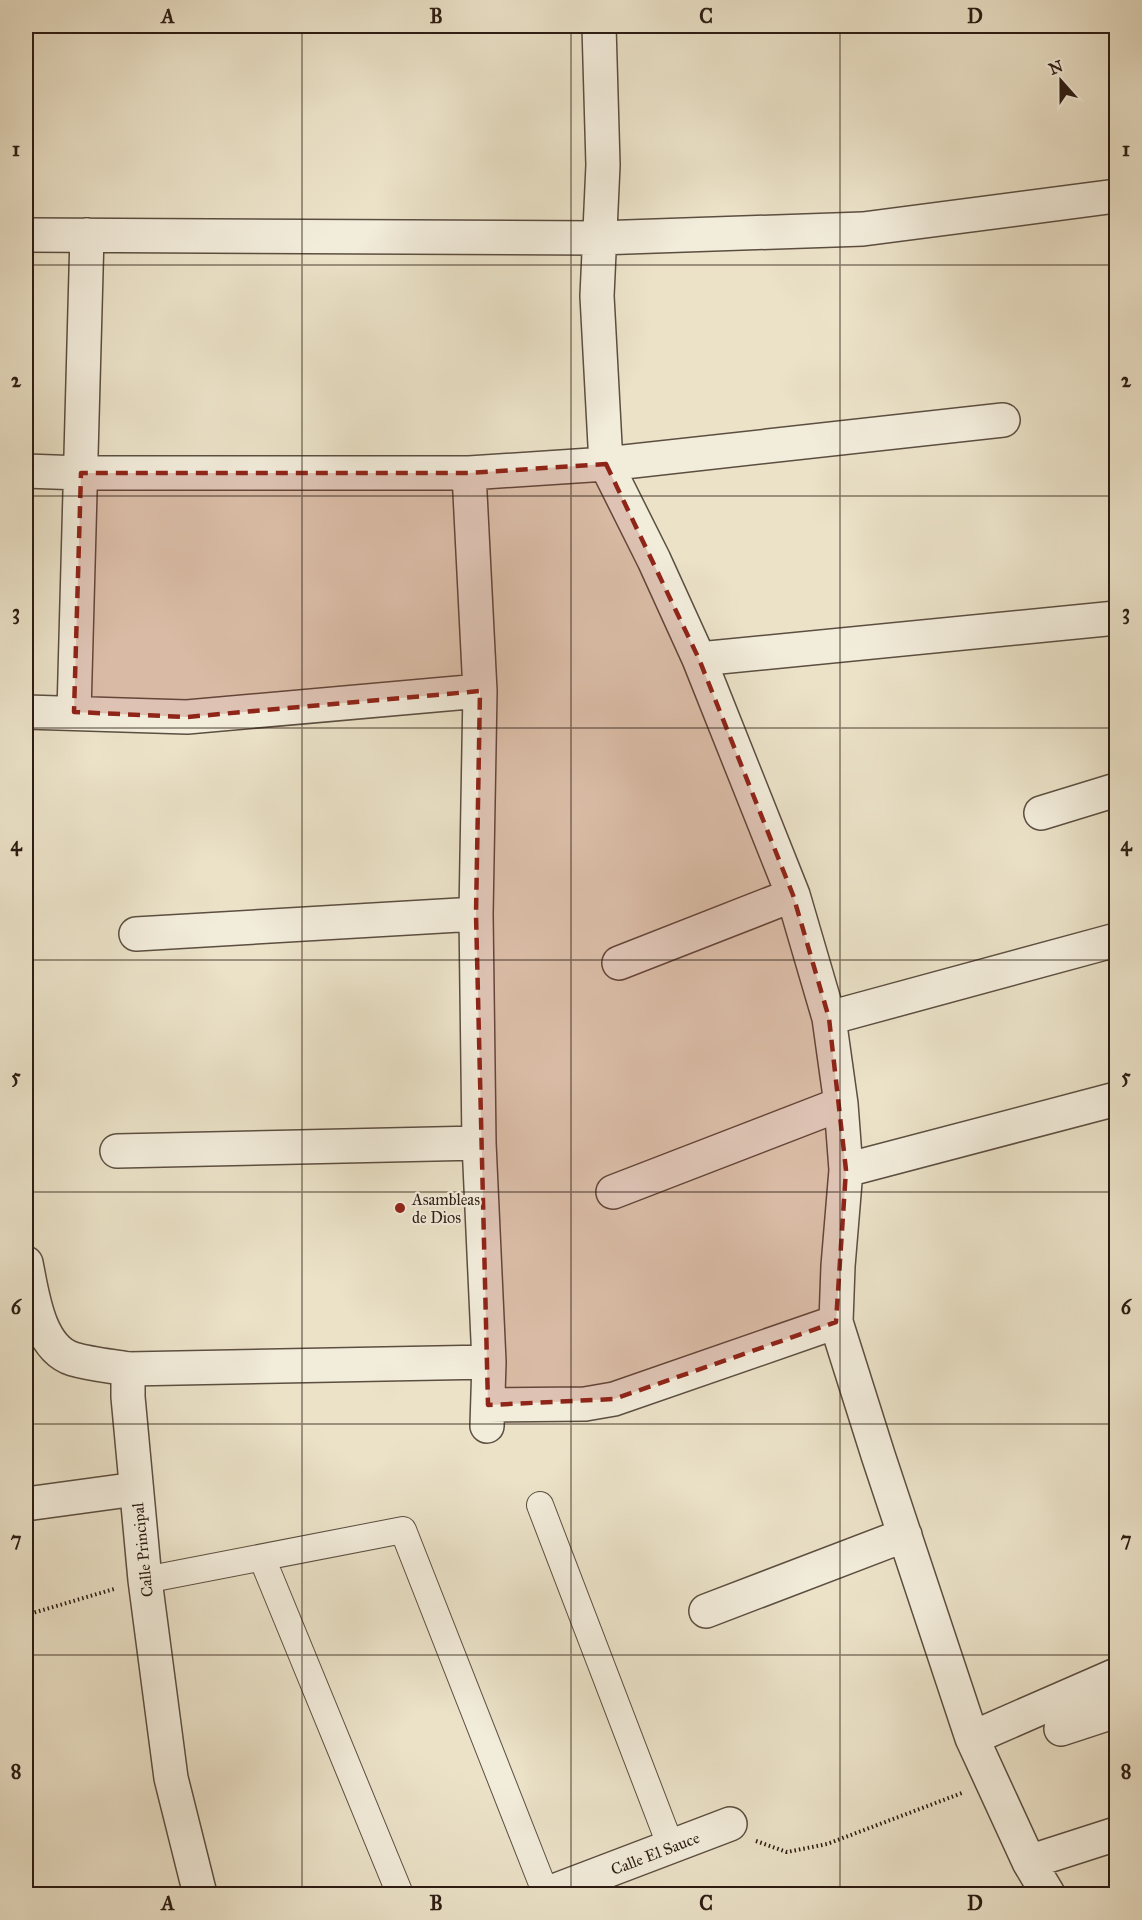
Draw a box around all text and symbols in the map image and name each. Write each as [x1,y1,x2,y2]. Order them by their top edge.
text: A [159,4,175,28]
text: B [429,4,443,28]
text: C [699,4,713,28]
text: D [967,4,983,28]
north arrow [1031,51,1091,111]
text: N [1046,56,1066,79]
text: 1 [12,137,20,161]
text: 1 [1122,137,1130,161]
text: 2 [11,368,22,392]
text: 2 [1121,368,1132,392]
text: 3 [12,600,20,625]
text: 3 [1122,600,1130,625]
text: 4 [10,832,22,857]
text: 4 [1120,832,1132,857]
text: 5 [11,1064,21,1088]
text: 5 [1121,1064,1131,1088]
place label: Asambleas de Dios [411,1190,480,1227]
marker: Asambleas de Dios [393,1201,407,1215]
text: 6 [11,1295,23,1319]
text: 6 [1121,1295,1133,1319]
street label: Calle Principal [128,1501,157,1598]
text: 7 [11,1527,22,1551]
text: 7 [1121,1527,1132,1551]
text: 8 [11,1759,21,1783]
text: 8 [1121,1759,1131,1783]
street label: Calle El Sauce [608,1828,703,1879]
text: A [159,1891,175,1915]
text: B [429,1891,443,1915]
text: C [699,1891,713,1915]
text: D [967,1891,983,1915]

